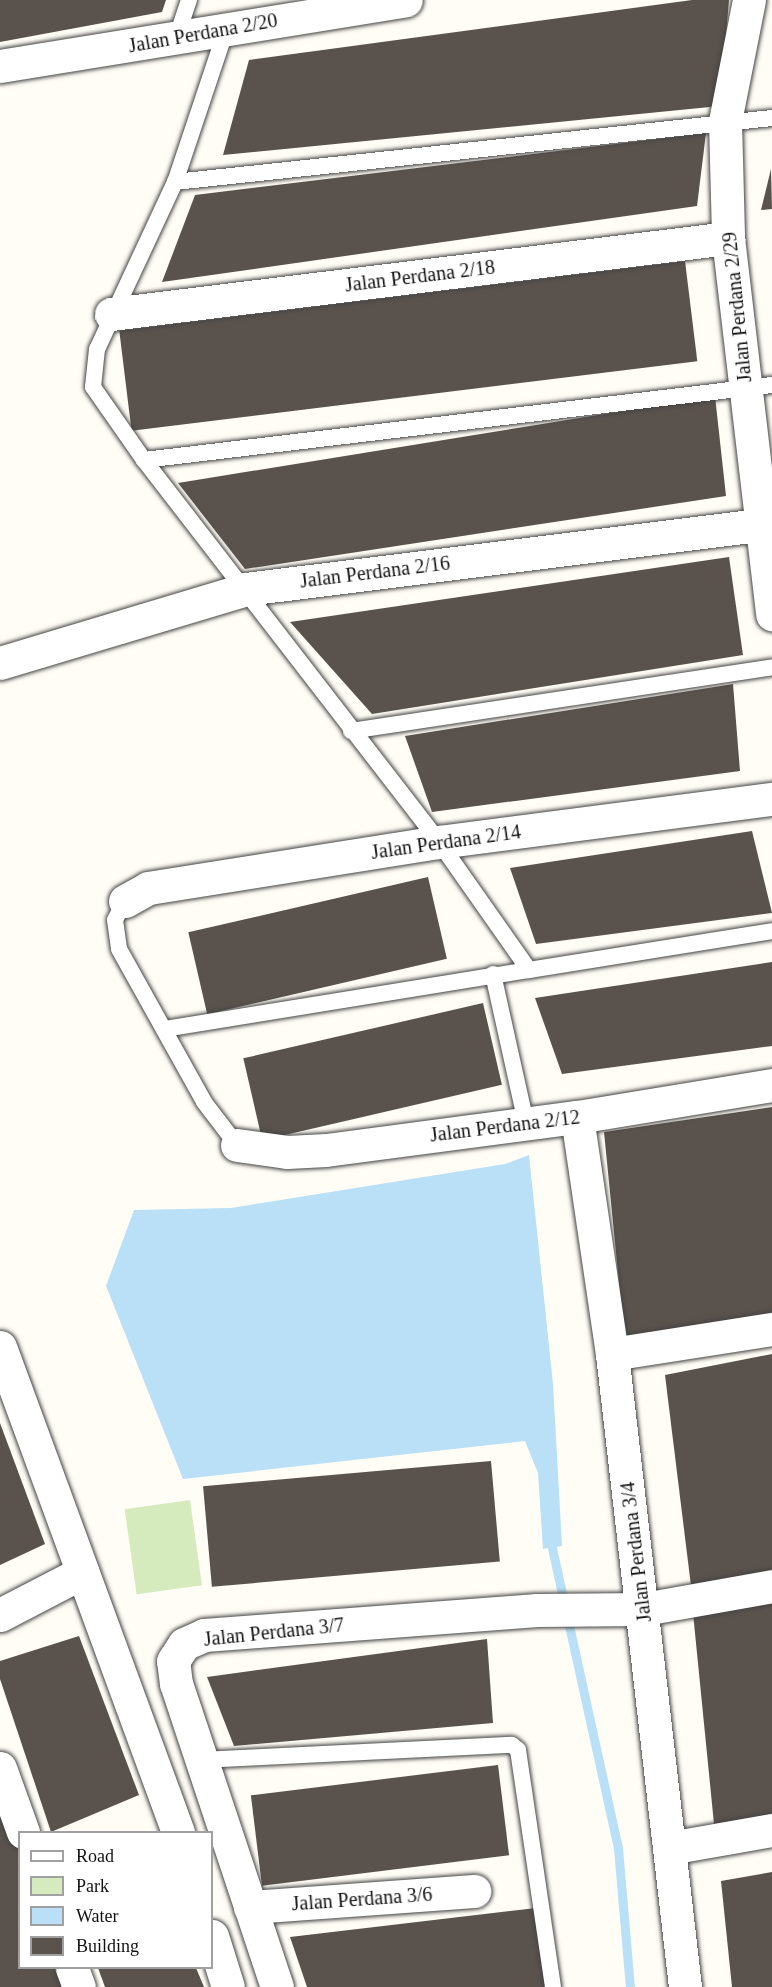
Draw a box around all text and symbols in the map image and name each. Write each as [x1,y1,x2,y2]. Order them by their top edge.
street label: Jalan Perdana 2/20 [127,8,279,58]
street label: Jalan Perdana 2/29 [717,231,757,383]
street label: Jalan Perdana 2/18 [344,255,496,297]
street label: Jalan Perdana 2/16 [299,551,451,593]
street label: Jalan Perdana 2/14 [370,820,522,864]
street label: Jalan Perdana 2/12 [429,1105,581,1147]
street label: Jalan Perdana 3/4 [615,1481,657,1623]
street label: Jalan Perdana 3/7 [203,1613,345,1651]
legend [18,1831,213,1969]
text: Road [76,1846,114,1866]
text: Park [76,1876,109,1896]
street label: Jalan Perdana 3/6 [291,1882,433,1916]
text: Water [76,1906,119,1926]
text: Building [76,1936,139,1956]

